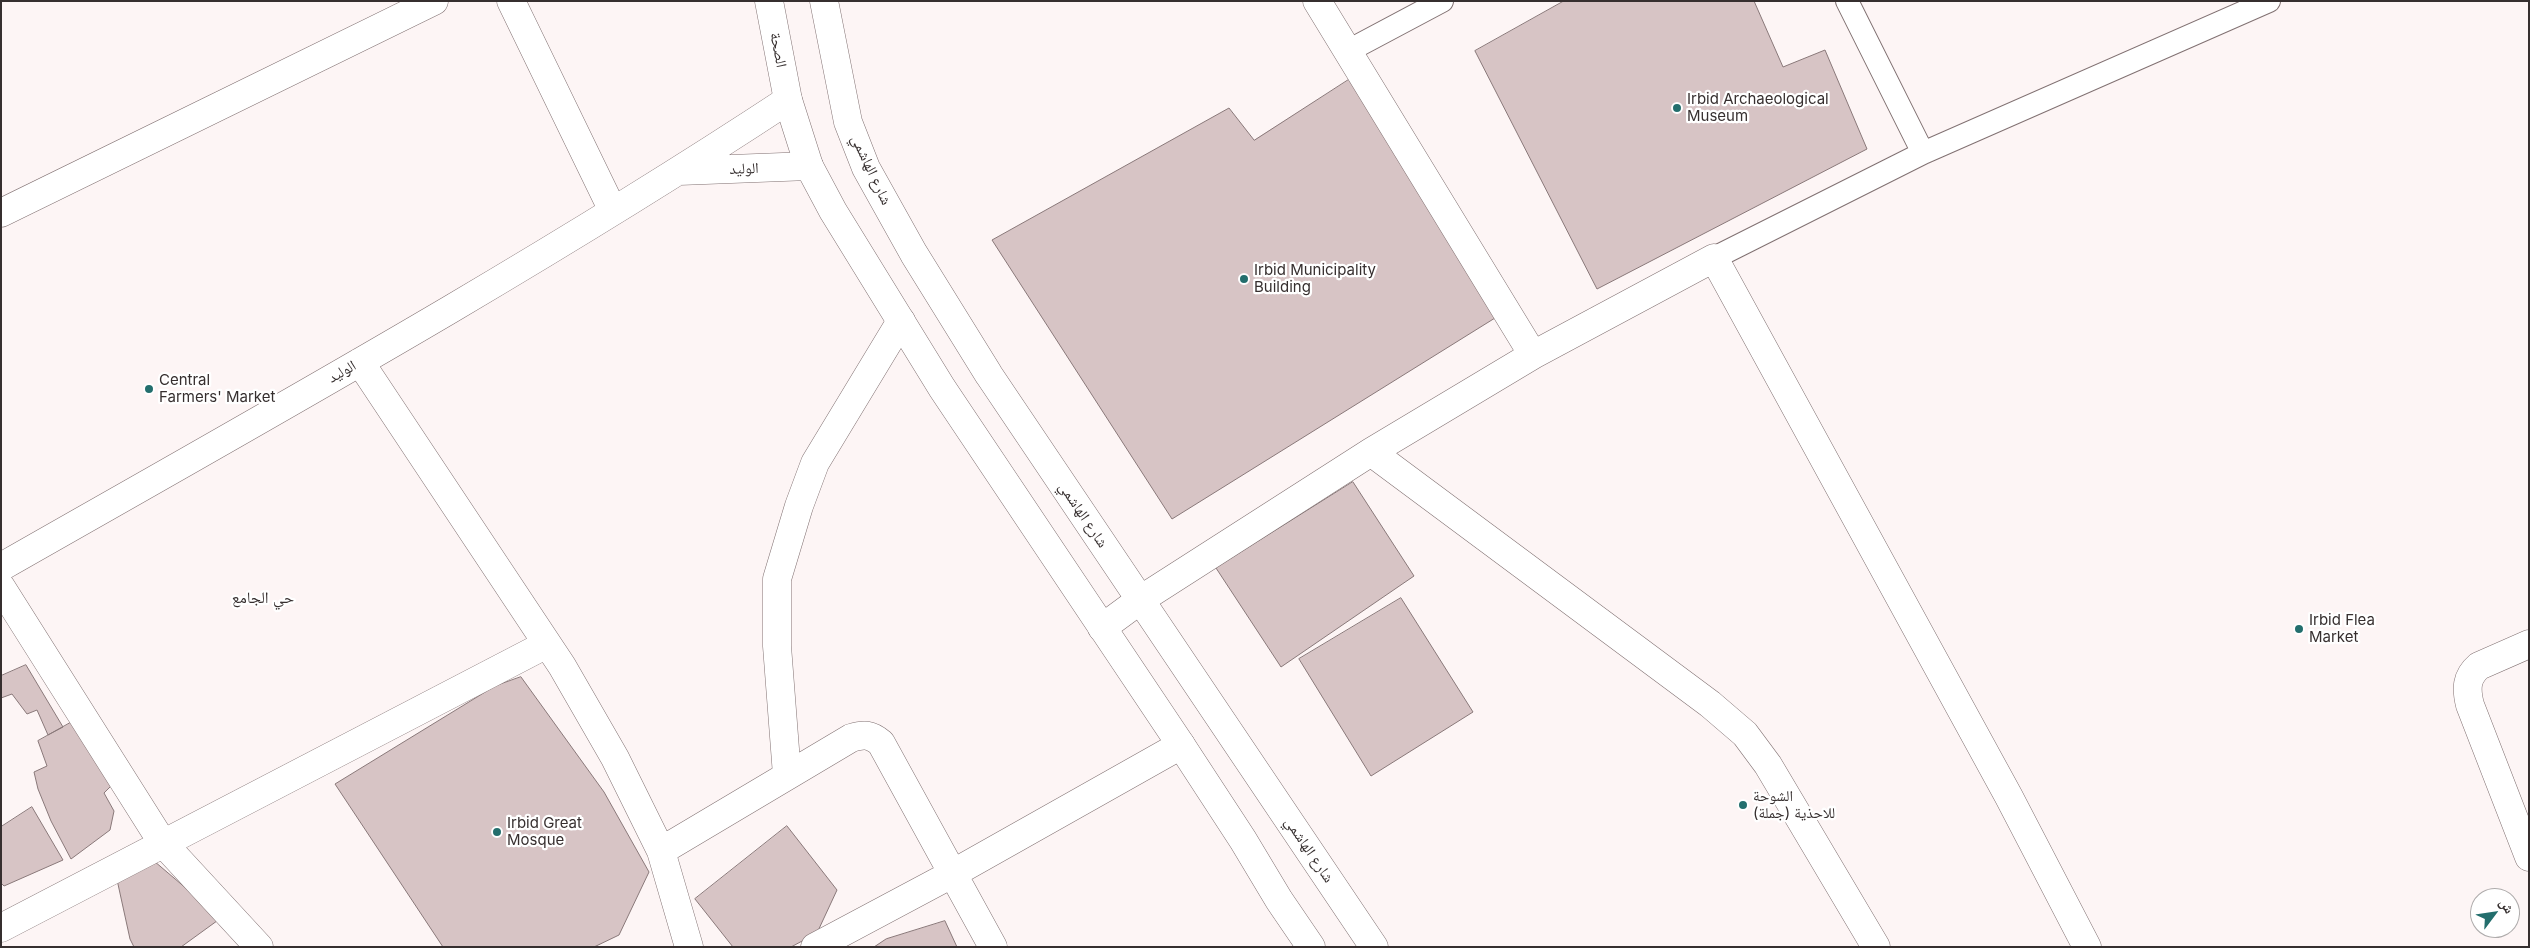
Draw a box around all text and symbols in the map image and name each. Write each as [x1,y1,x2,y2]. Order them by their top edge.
street label: الصحة [766,31,790,69]
place label: Irbid Archaeological Museum [1687,90,1829,125]
marker: Irbid Archaeological Museum [1671,102,1683,114]
street label: شارع الهاشمي [847,132,895,208]
street label: الوليد [729,159,759,179]
place label: Irbid Municipality Building [1254,261,1376,296]
marker: Irbid Municipality Building [1238,273,1250,285]
street label: الوليد [325,357,359,387]
place label: Central Farmers' Market [159,371,275,406]
marker: Central Farmers' Market [143,383,155,395]
street label: شارع الهاشمي [1054,479,1112,551]
district label: حي الجامع [232,588,294,608]
place label: Irbid Flea Market [2309,611,2375,646]
marker: Irbid Flea Market [2293,623,2305,635]
place label: الشوحة للاحذية (جملة) [1753,787,1835,822]
marker: الشوحة للاحذية (جملة) [1737,799,1749,811]
place label: Irbid Great Mosque [507,814,582,849]
street label: شارع الهاشمي [1280,814,1338,886]
marker: Irbid Great Mosque [491,826,503,838]
north arrow [2470,888,2520,938]
text: ش [2496,895,2519,916]

